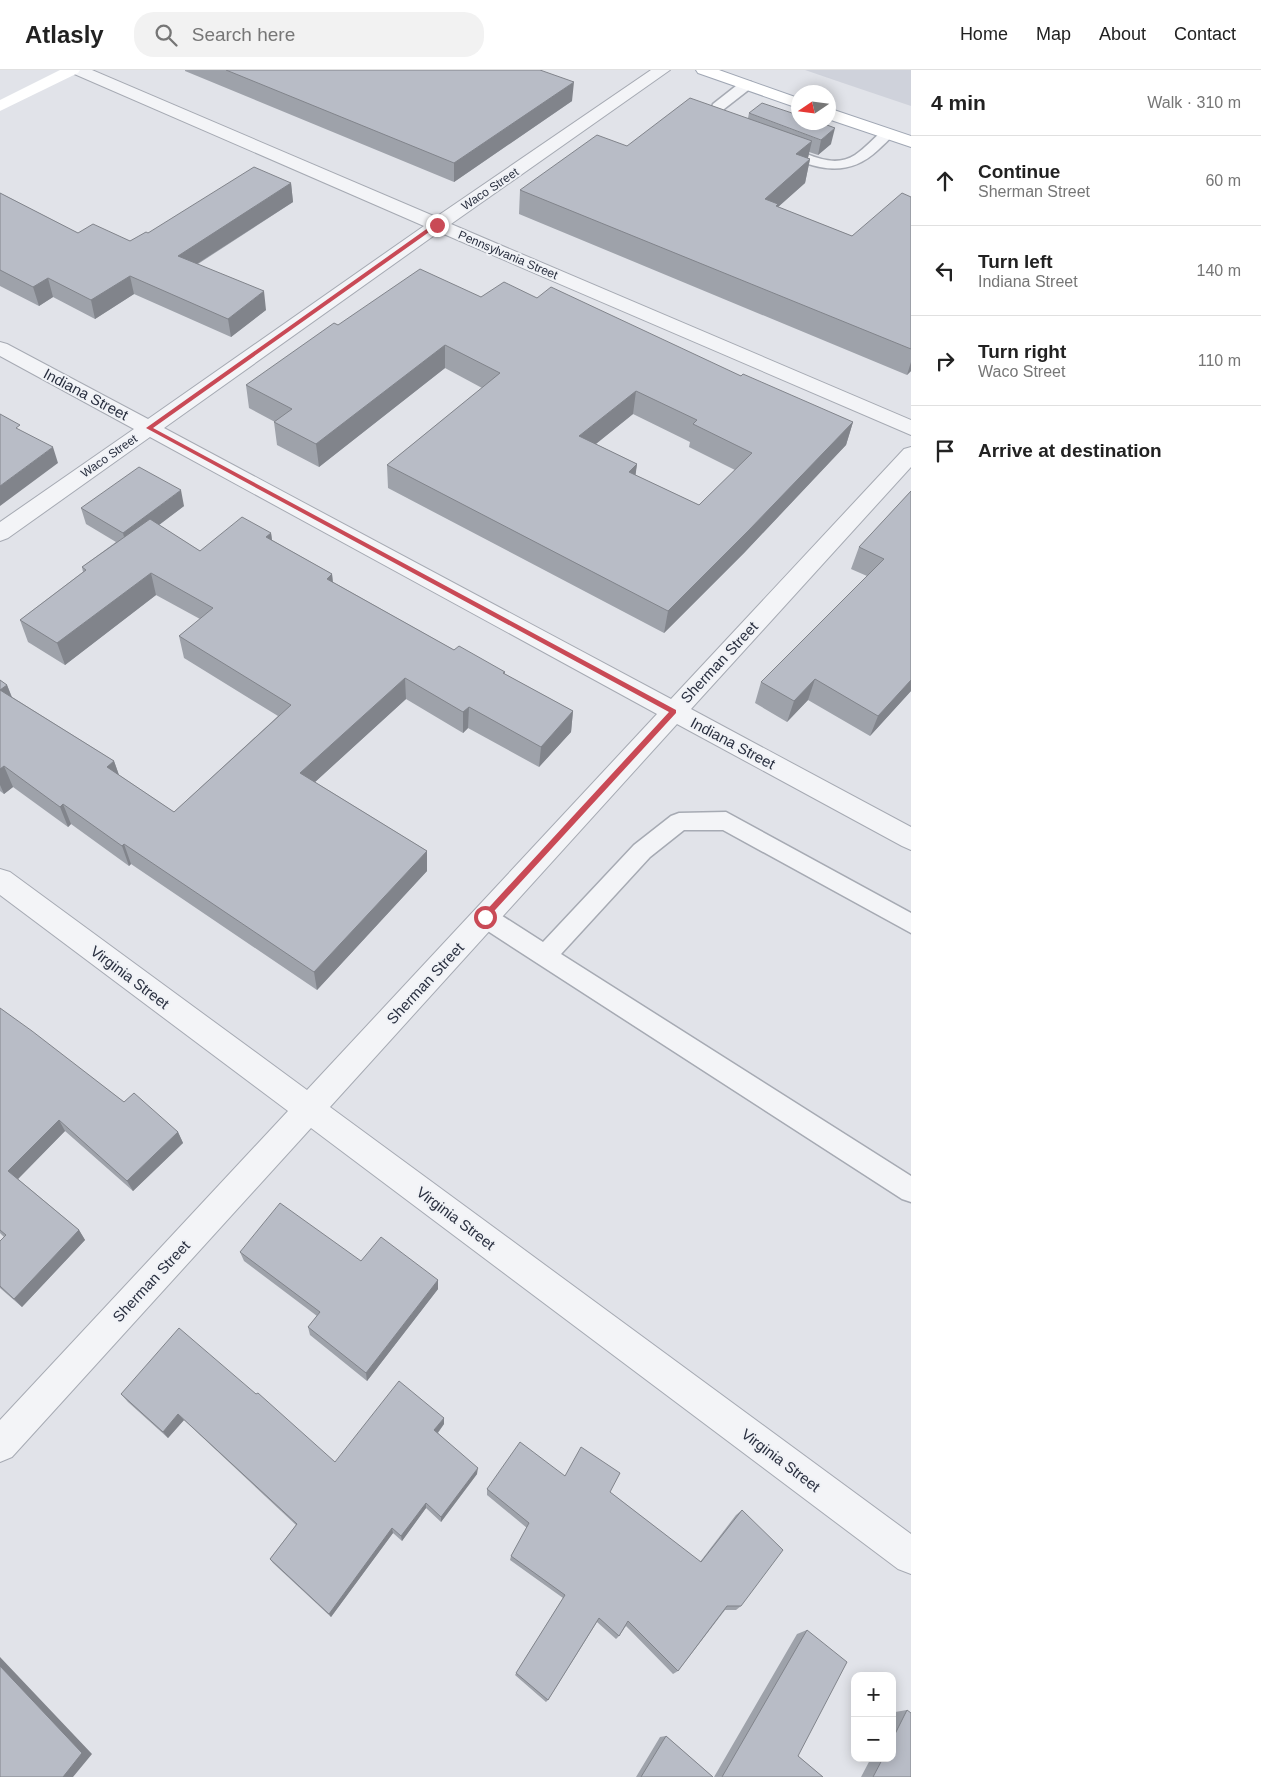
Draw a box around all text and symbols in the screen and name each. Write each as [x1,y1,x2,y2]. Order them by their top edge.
search box [134,12,484,57]
text: Atlasly [25,21,104,48]
icon: search [152,21,180,49]
text: Search here [192,24,295,45]
text: Home [960,24,1008,44]
text: Map [1036,24,1071,44]
text: About [1099,24,1146,44]
text: Contact [1174,24,1236,44]
north arrow [791,85,836,130]
text: 4 min [931,91,986,114]
text: Walk · 310 m [1147,94,1241,111]
text: Continue [978,161,1060,182]
street label: Waco Street [459,164,522,213]
icon: ahead [931,167,959,195]
text: 60 m [1205,172,1241,189]
text: Sherman Street [978,183,1090,200]
route end [426,214,449,237]
street label: Pennsylvania Street [456,228,560,283]
text: Turn left [978,251,1053,272]
icon: left [931,257,959,285]
text: 140 m [1197,262,1241,279]
text: Indiana Street [978,273,1078,290]
text: Turn right [978,341,1066,362]
icon: right [931,347,959,375]
text: 110 m [1198,352,1241,369]
text: Waco Street [978,363,1065,380]
street label: Indiana Street [41,365,132,424]
street label: Waco Street [78,431,140,481]
icon: arrive [931,437,959,465]
text: Arrive at destination [978,440,1162,461]
street label: Sherman Street [677,617,762,706]
street label: Indiana Street [688,714,779,773]
route start [474,906,497,929]
street label: Sherman Street [383,938,468,1027]
street label: Virginia Street [87,942,173,1013]
street label: Virginia Street [413,1183,499,1254]
street label: Sherman Street [109,1236,194,1325]
street label: Virginia Street [738,1425,824,1496]
map controls [851,1672,896,1762]
button: + [851,1672,896,1717]
button: − [851,1717,896,1762]

